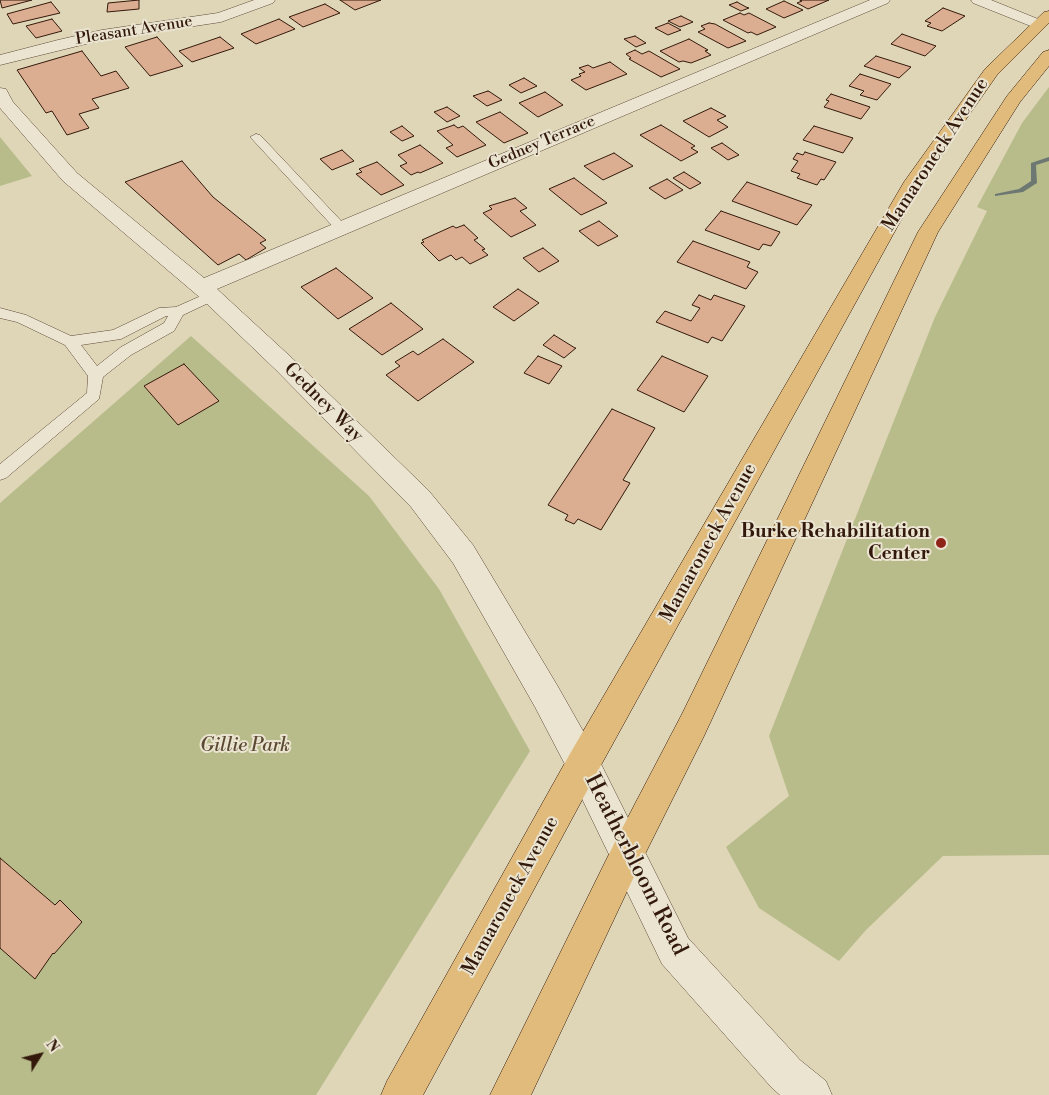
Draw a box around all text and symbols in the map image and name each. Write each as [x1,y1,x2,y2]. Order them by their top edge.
street label: Pleasant Avenue [74,12,194,50]
street label: Mamaroneck Avenue [878,74,994,236]
street label: Gedney Terrace [486,112,598,174]
street label: Gedney Way [278,358,368,448]
street label: Mamaroneck Avenue [656,460,762,626]
place label: Burke Rehabilitation Center [741,521,930,565]
marker: Burke Rehabilitation Center [934,536,948,550]
park label: Gillie Park [200,735,290,757]
street label: Heatherbloom Road [578,770,692,960]
street label: Mamaroneck Avenue [458,813,564,979]
north arrow [15,1030,65,1080]
text: N [42,1036,63,1056]

